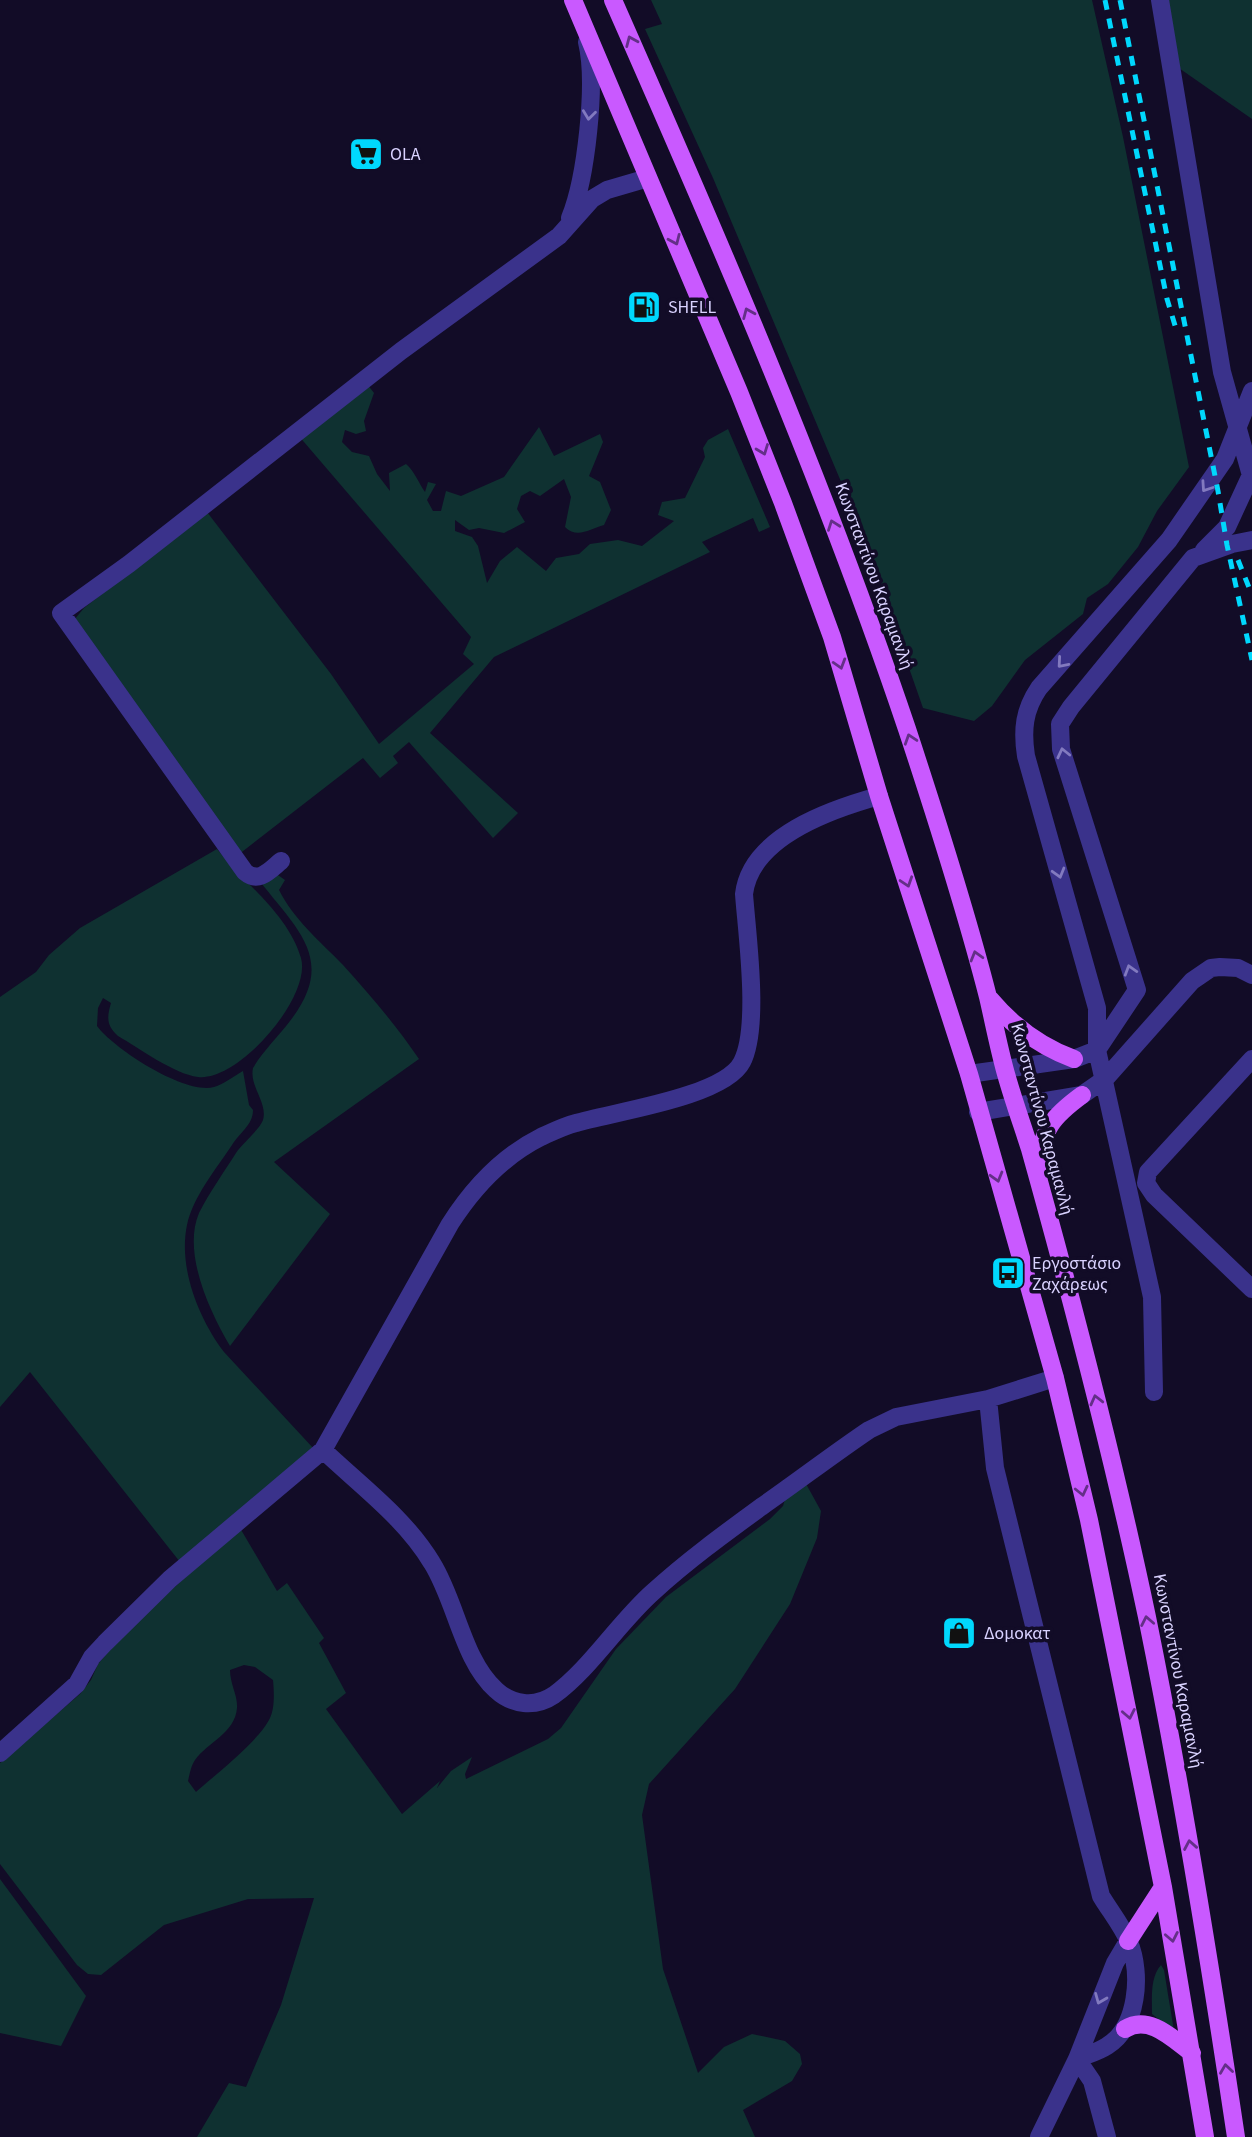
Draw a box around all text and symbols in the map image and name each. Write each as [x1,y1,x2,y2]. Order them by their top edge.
one-way arrow [625,36,639,49]
one-way arrow [581,110,596,121]
supermarket icon: OLA [347,135,385,173]
place label: OLA [390,142,421,167]
one-way arrow [667,233,681,246]
fuel station icon: SHELL [625,288,663,326]
place label: SHELL [668,295,717,320]
one-way arrow [743,308,757,320]
one-way arrow [754,444,768,456]
street label: Κωνσταντίνου Καραμανλή [828,479,920,673]
one-way arrow [1201,479,1214,492]
one-way arrow [827,519,841,531]
one-way arrow [1058,654,1070,667]
one-way arrow [832,658,847,670]
one-way arrow [904,733,918,745]
one-way arrow [1057,747,1071,759]
one-way arrow [1051,867,1066,879]
one-way arrow [899,875,913,887]
one-way arrow [970,950,985,962]
one-way arrow [1124,964,1139,976]
street label: Κωνσταντίνου Καραμανλή [1004,1020,1080,1218]
one-way arrow [988,1171,1003,1183]
place label: Εργοστάσιο Ζαχάρεως [1032,1251,1121,1297]
bus stop icon: Εργοστάσιο Ζαχάρεως [989,1254,1027,1292]
one-way arrow [1090,1394,1104,1406]
one-way arrow [1074,1485,1089,1497]
street label: Κωνσταντίνου Καραμανλή [1147,1572,1209,1770]
shop icon: Δομοκατ [940,1614,978,1652]
one-way arrow [1141,1615,1156,1627]
place label: Δομοκατ [984,1621,1051,1646]
one-way arrow [1121,1708,1136,1720]
one-way arrow [1183,1839,1198,1851]
one-way arrow [1164,1931,1179,1943]
one-way arrow [1095,1992,1109,2004]
one-way arrow [1218,2064,1233,2075]

